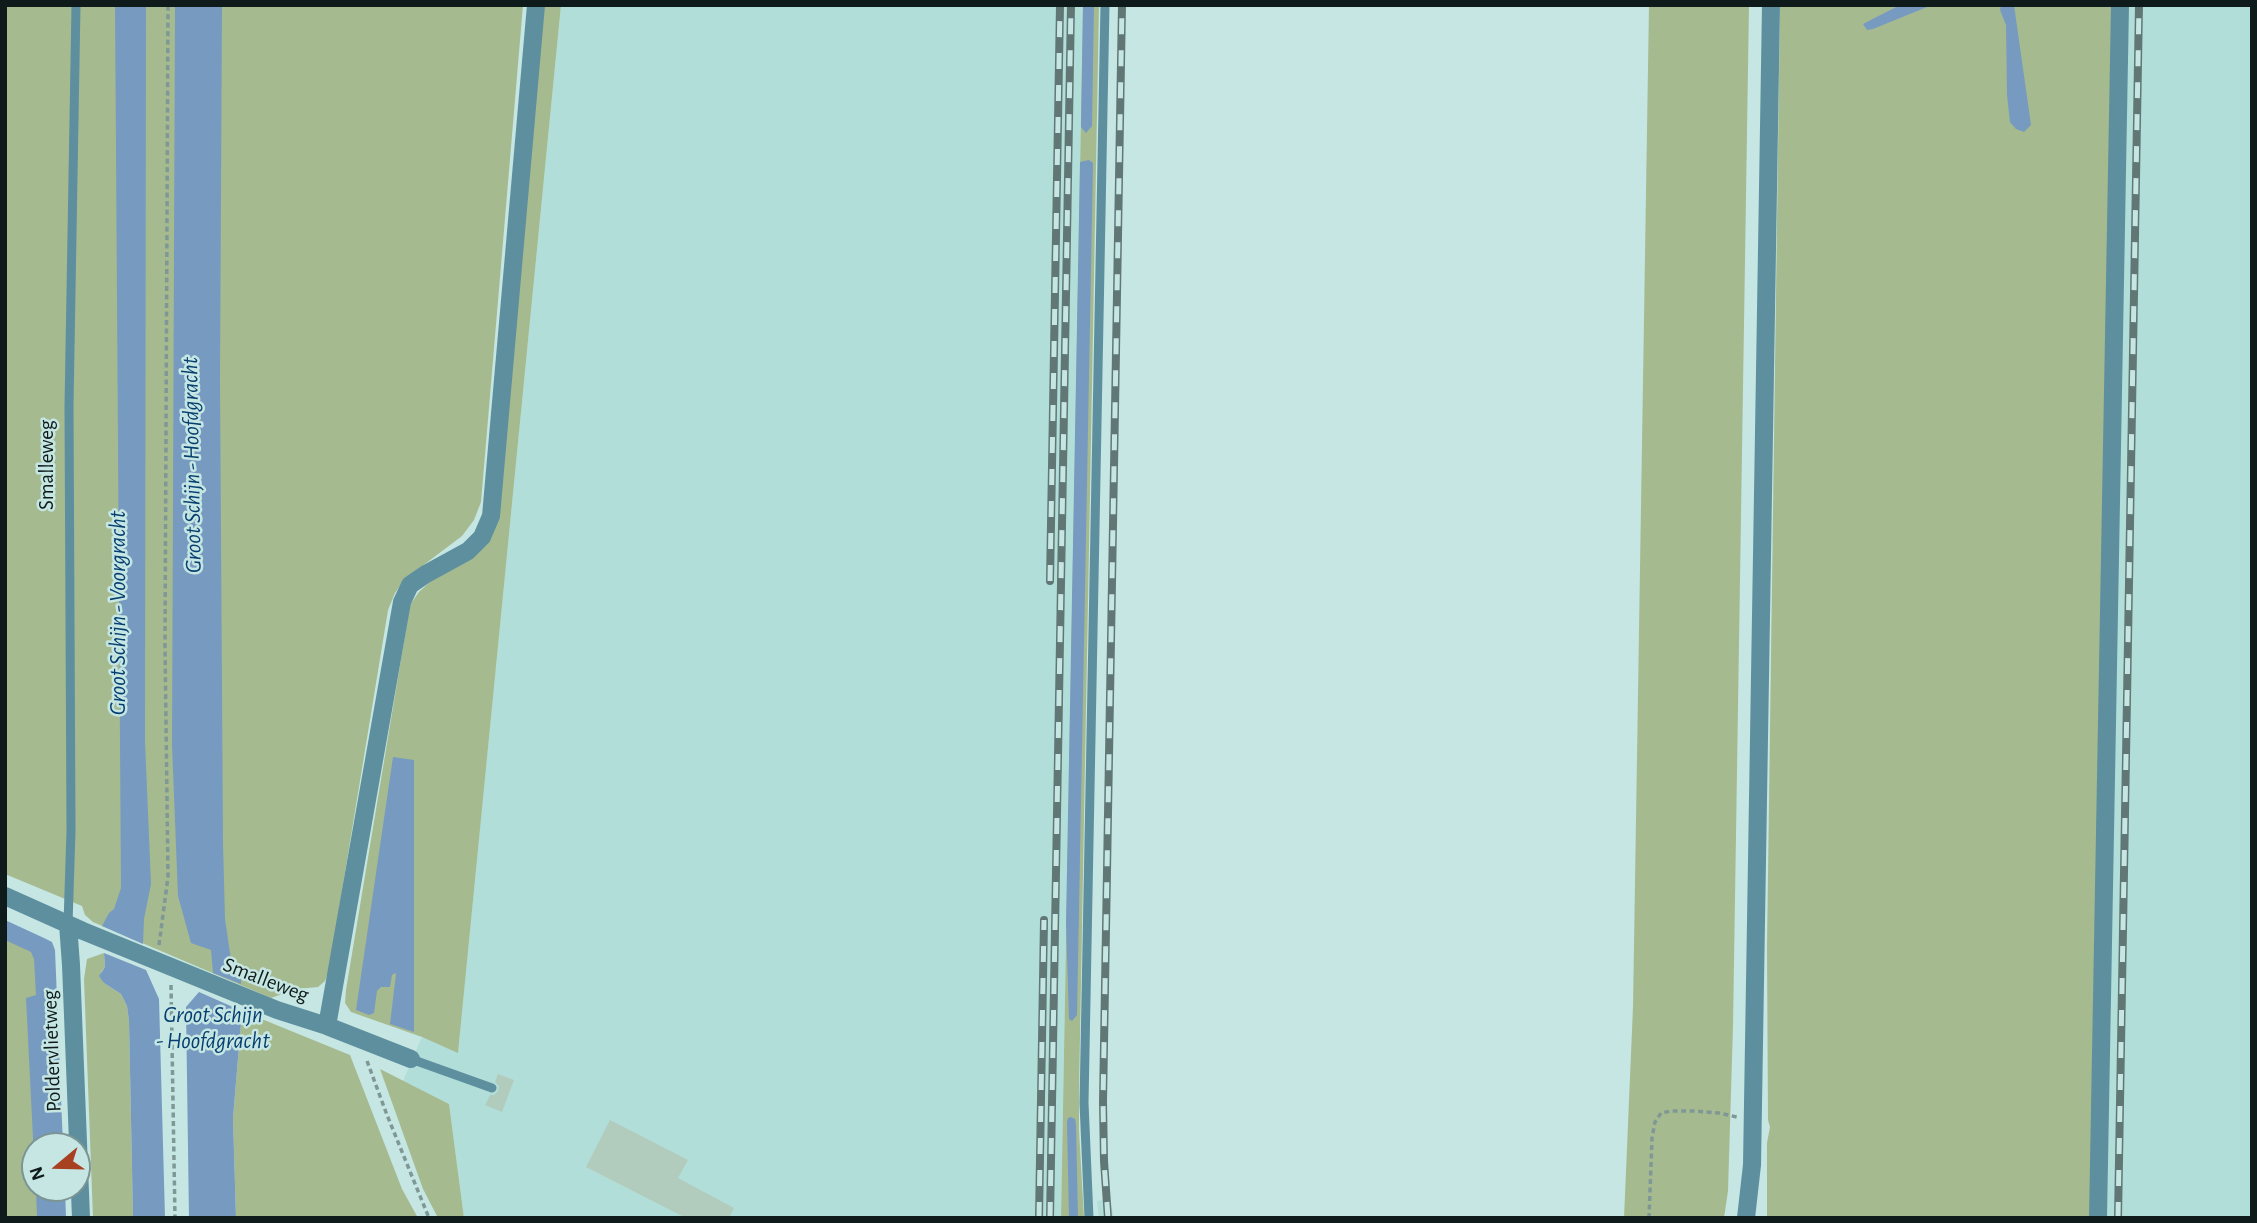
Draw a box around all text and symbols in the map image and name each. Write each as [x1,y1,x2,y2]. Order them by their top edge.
water label: Groot Schijn - Hoofdgracht [176,357,208,573]
street label: Smalleweg [34,420,60,510]
water label: Groot Schijn - Voorgracht [104,511,132,715]
street label: Smalleweg [220,952,312,1008]
street label: Poldervlietweg [37,989,67,1113]
water label: Groot Schijn - Hoofdgracht [156,1001,270,1055]
north arrow [21,1132,91,1202]
text: N [26,1164,49,1183]

